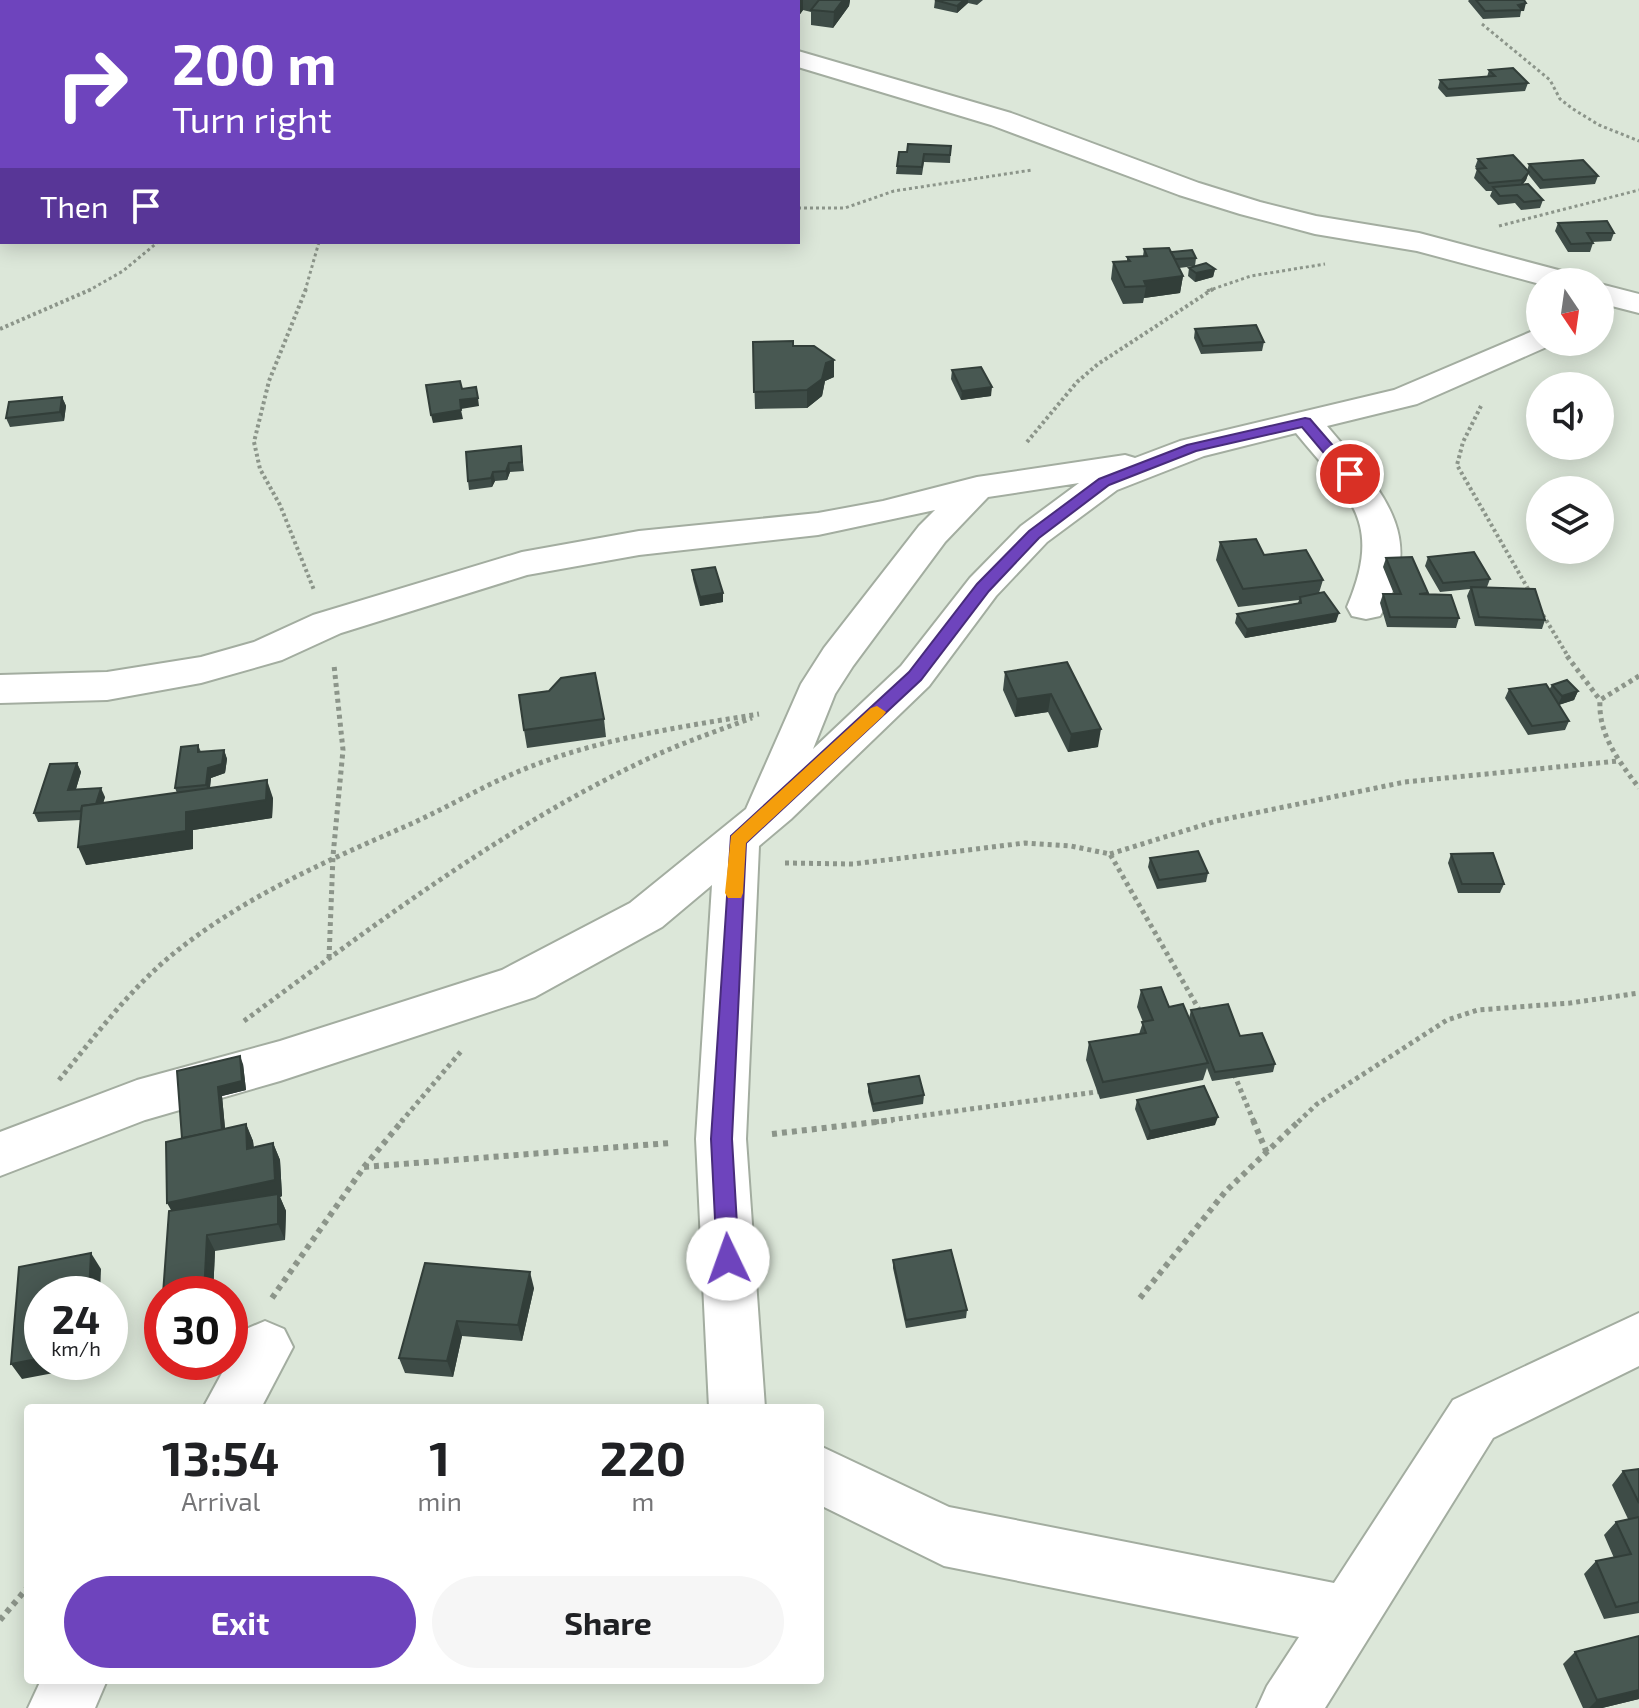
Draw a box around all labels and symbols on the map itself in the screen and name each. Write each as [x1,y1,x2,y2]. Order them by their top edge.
north arrow [1526,268,1614,356]
pin [1316,440,1384,508]
position arrow [686,1217,770,1301]
speed limit sign: 30 [144,1276,248,1380]

